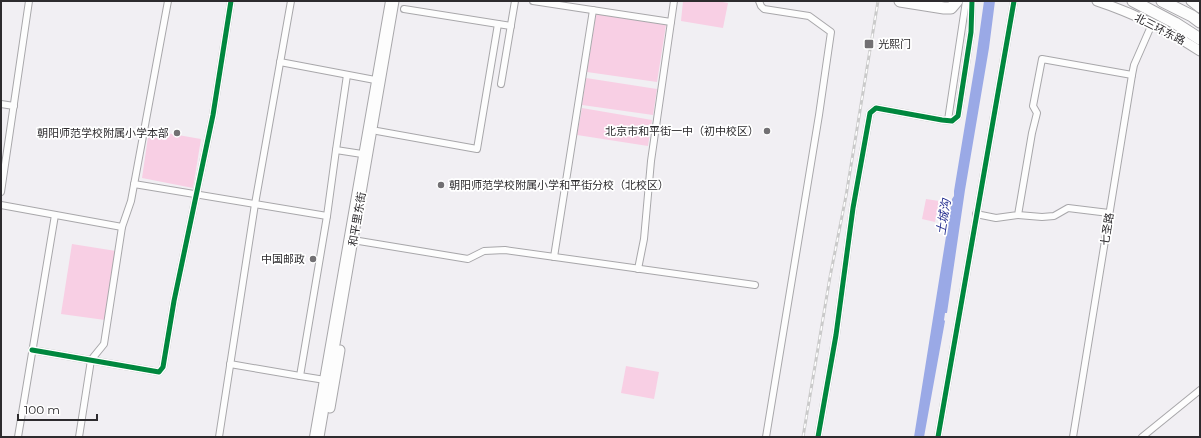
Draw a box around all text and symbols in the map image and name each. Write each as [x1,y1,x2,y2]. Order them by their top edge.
street label: 北三环东路 [1132,10,1188,48]
place label: 光熙门 [878,37,911,51]
marker: 光熙门 [863,38,875,50]
place label: 北京市和平街一中（初中校区） [605,124,759,138]
place label: 朝阳师范学校附属小学本部 [37,126,169,140]
marker: 北京市和平街一中（初中校区） [762,126,772,136]
marker: 朝阳师范学校附属小学本部 [172,128,182,138]
place label: 朝阳师范学校附属小学和平街分校（北校区） [449,178,669,192]
marker: 朝阳师范学校附属小学和平街分校（北校区） [436,180,446,190]
street label: 和平里东街 [345,191,369,247]
water label: 土城沟 [933,196,954,236]
street label: 七圣路 [1098,212,1116,246]
place label: 中国邮政 [261,252,305,266]
marker: 中国邮政 [308,254,318,264]
scale bar [18,396,97,422]
text: 100 m [24,402,60,417]

